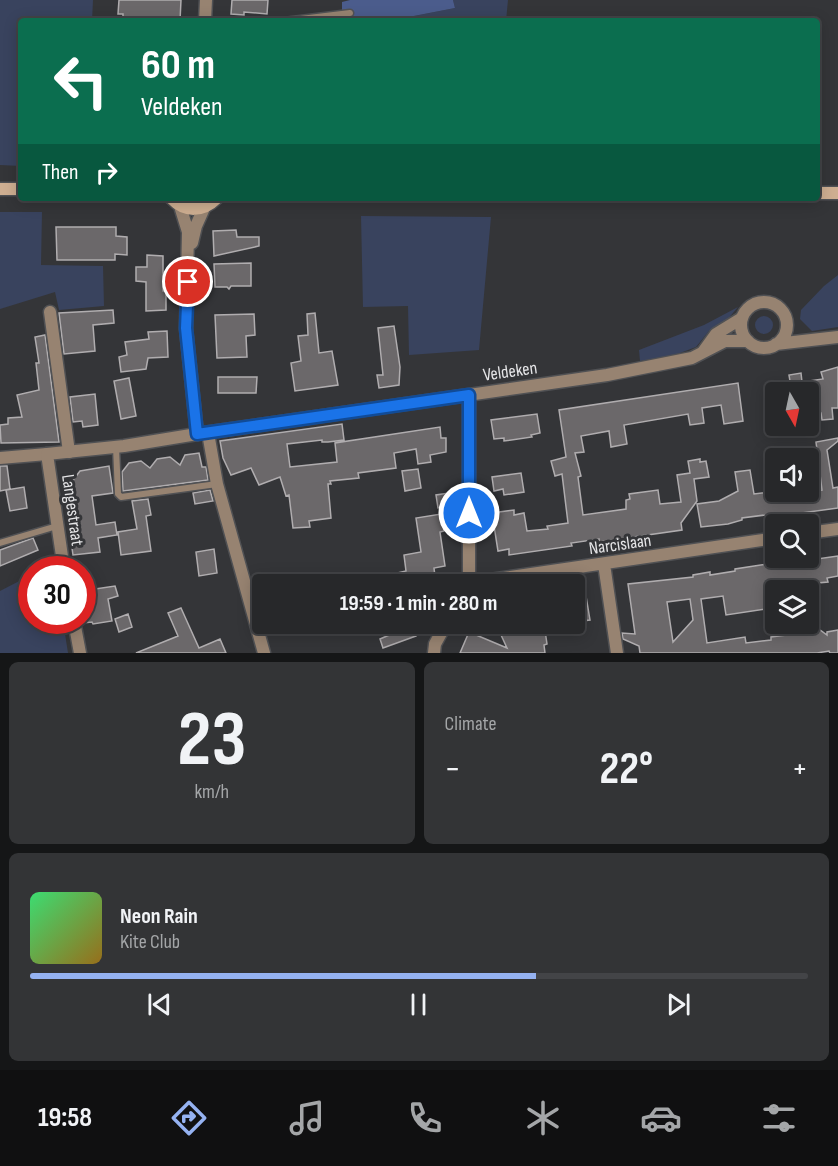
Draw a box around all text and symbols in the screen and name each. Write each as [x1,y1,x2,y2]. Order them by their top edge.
text: 60 m [141,40,215,91]
icon: left [42,42,120,120]
text: Veldeken [141,91,223,123]
icon: right [90,156,123,189]
text: Then [42,159,78,186]
pin [162,256,213,307]
icon: arrive [171,265,204,298]
street label: Veldeken [482,357,538,386]
north arrow [765,382,819,436]
map controls [765,382,819,634]
button: sound [765,448,819,502]
street label: Langestraat [57,473,88,548]
position arrow [437,481,501,545]
button: search [765,514,819,568]
street label: Narcislaan [587,530,653,559]
speed limit sign: 30 [18,556,96,634]
button: layers [765,580,819,634]
text: 19:59 · 1 min · 280 m [340,590,497,617]
text: 23 [177,694,246,787]
text: Climate [445,712,497,736]
text: 22° [599,742,653,797]
text: − [445,749,461,789]
text: + [792,749,808,789]
text: km/h [194,780,229,804]
text: Neon Rain [120,903,198,930]
text: Kite Club [120,930,180,954]
icon: previous [143,988,176,1021]
icon: pause [402,988,435,1021]
icon: next [662,988,695,1021]
icon: directions [168,1097,210,1139]
icon: music [286,1097,328,1139]
icon: phone [404,1097,446,1139]
icon: climate [522,1097,564,1139]
icon: car [640,1097,682,1139]
icon: filters [758,1097,800,1139]
text: 19:58 [38,1102,92,1134]

